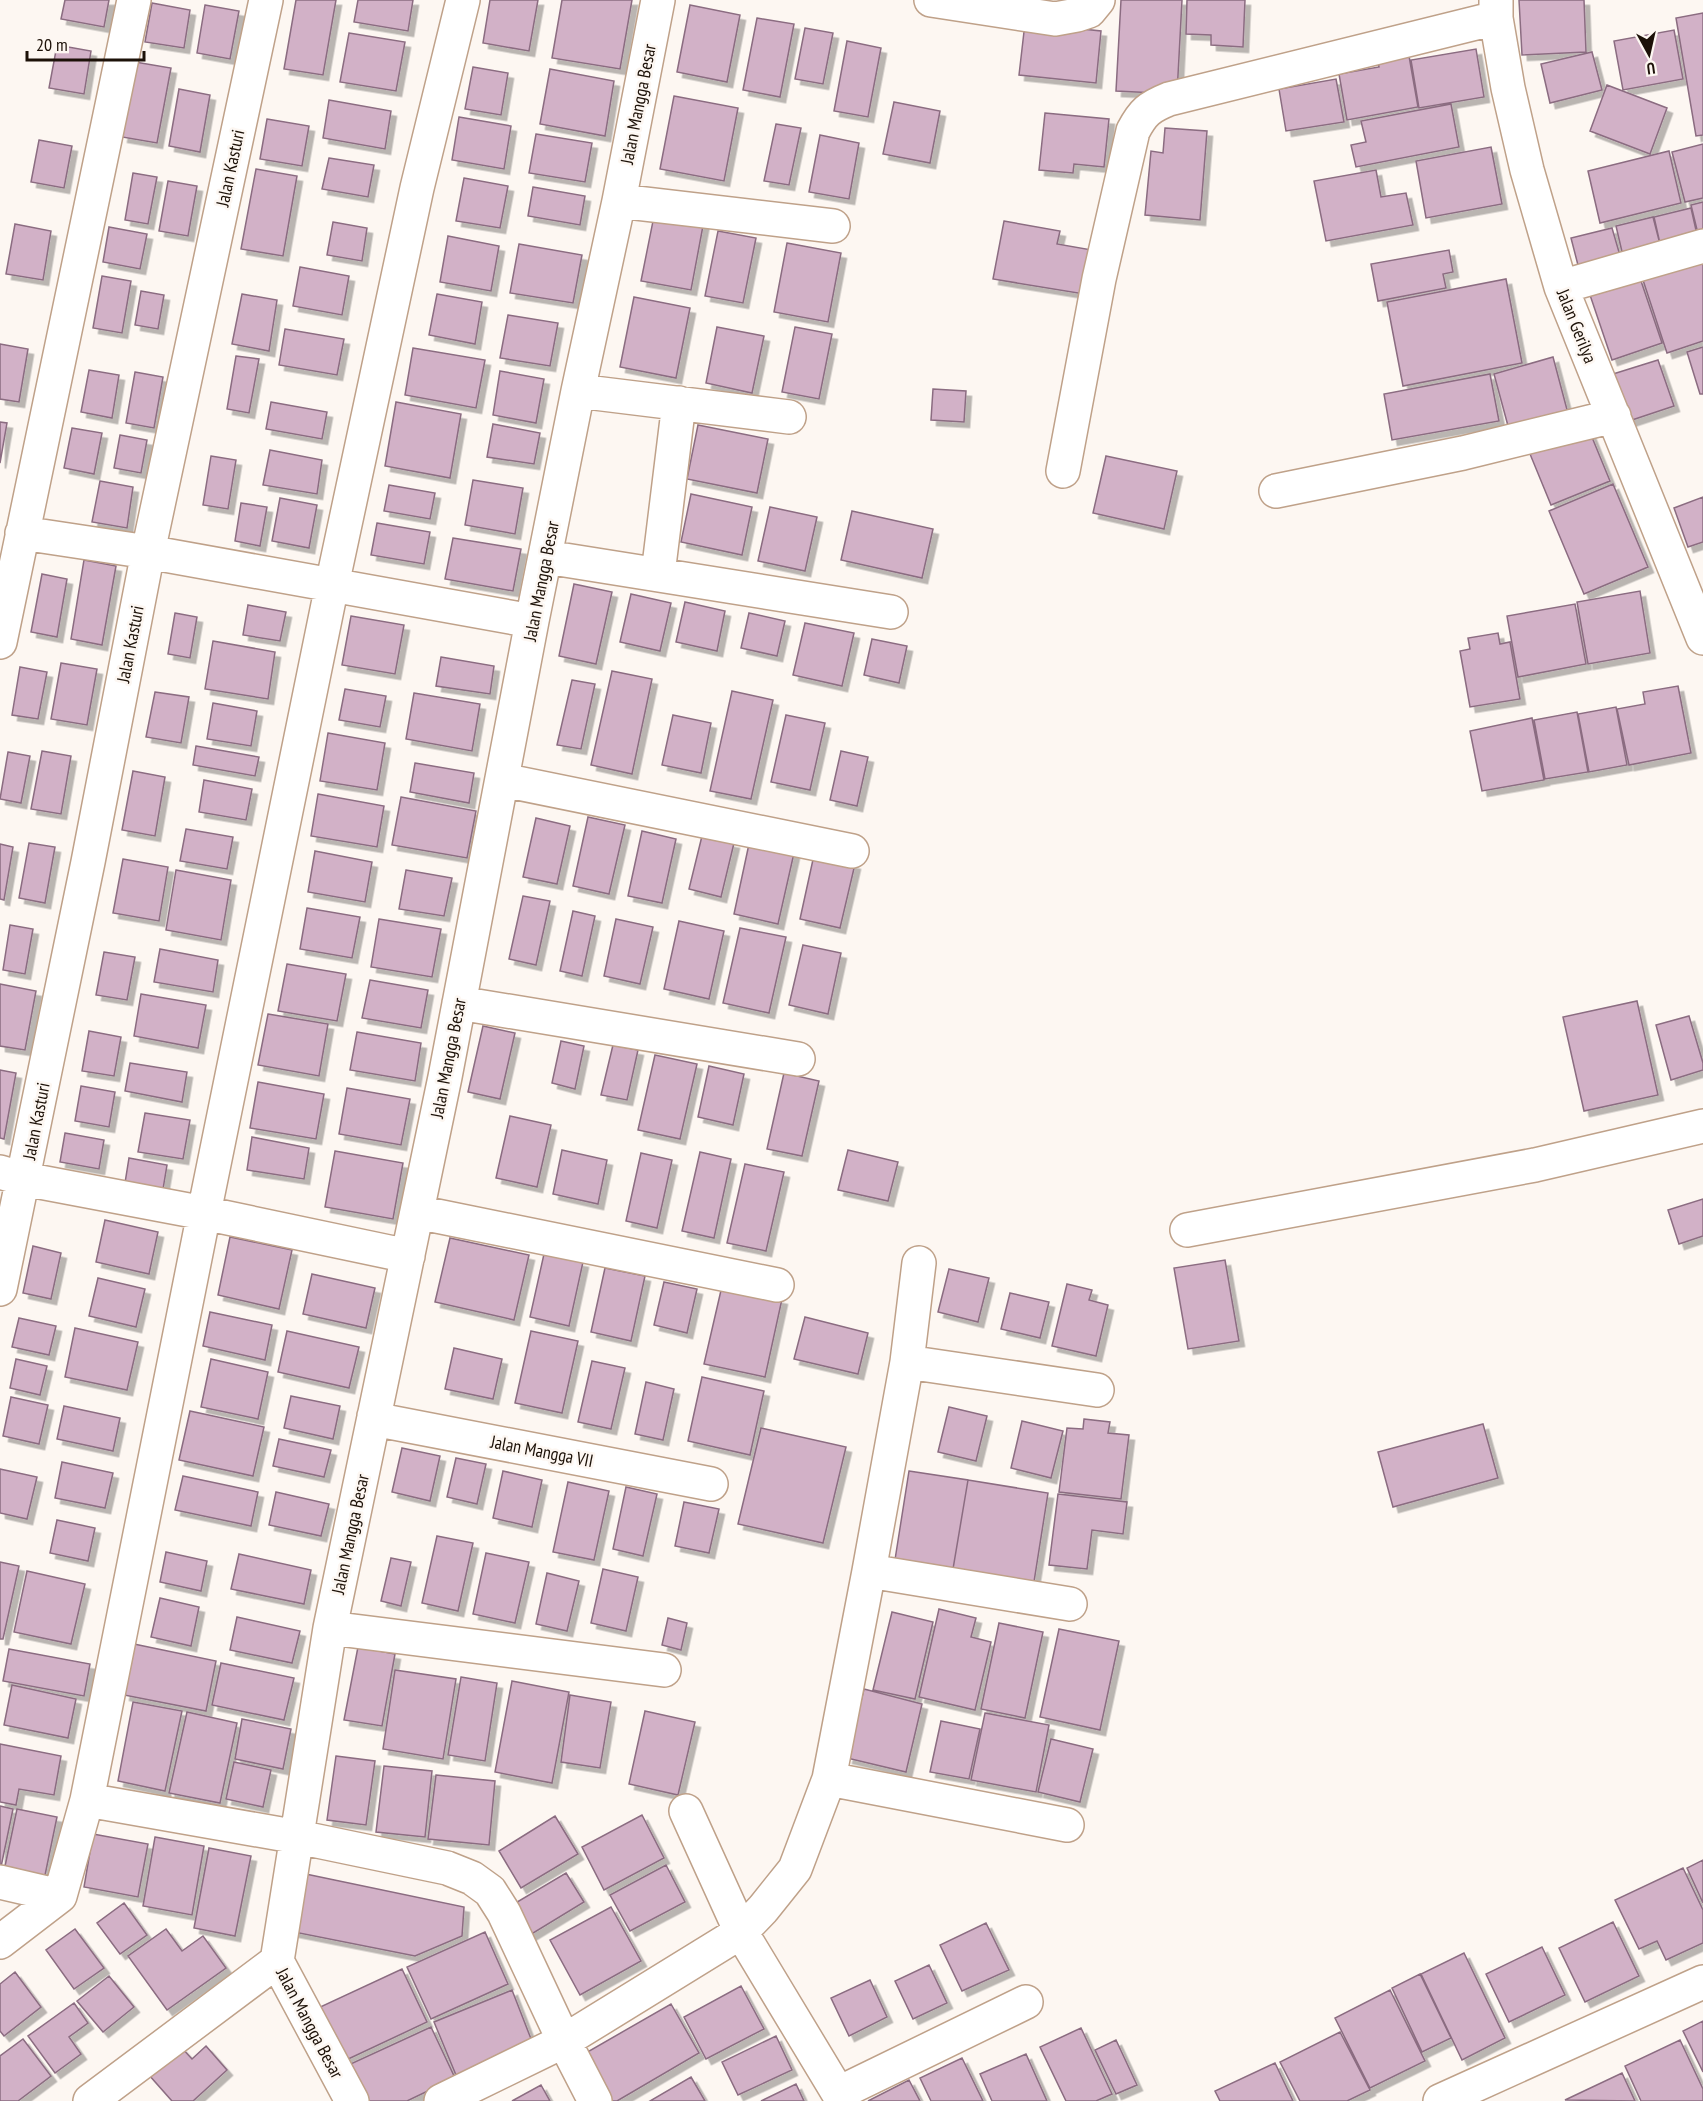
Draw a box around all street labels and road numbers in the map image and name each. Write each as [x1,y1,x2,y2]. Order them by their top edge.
street label: Jalan Mangga Besar [615,42,661,167]
street label: Jalan Kasturi [210,127,249,210]
street label: Jalan Gerilya [1551,285,1602,366]
street label: Jalan Mangga Besar [518,519,564,644]
street label: Jalan Kasturi [111,604,149,685]
street label: Jalan Mangga Besar [425,996,471,1121]
street label: Jalan Kasturi [17,1081,55,1162]
street label: Jalan Mangga VII [488,1430,595,1472]
street label: Jalan Mangga Besar [326,1472,374,1597]
street label: Jalan Mangga Besar [271,1963,349,2082]

